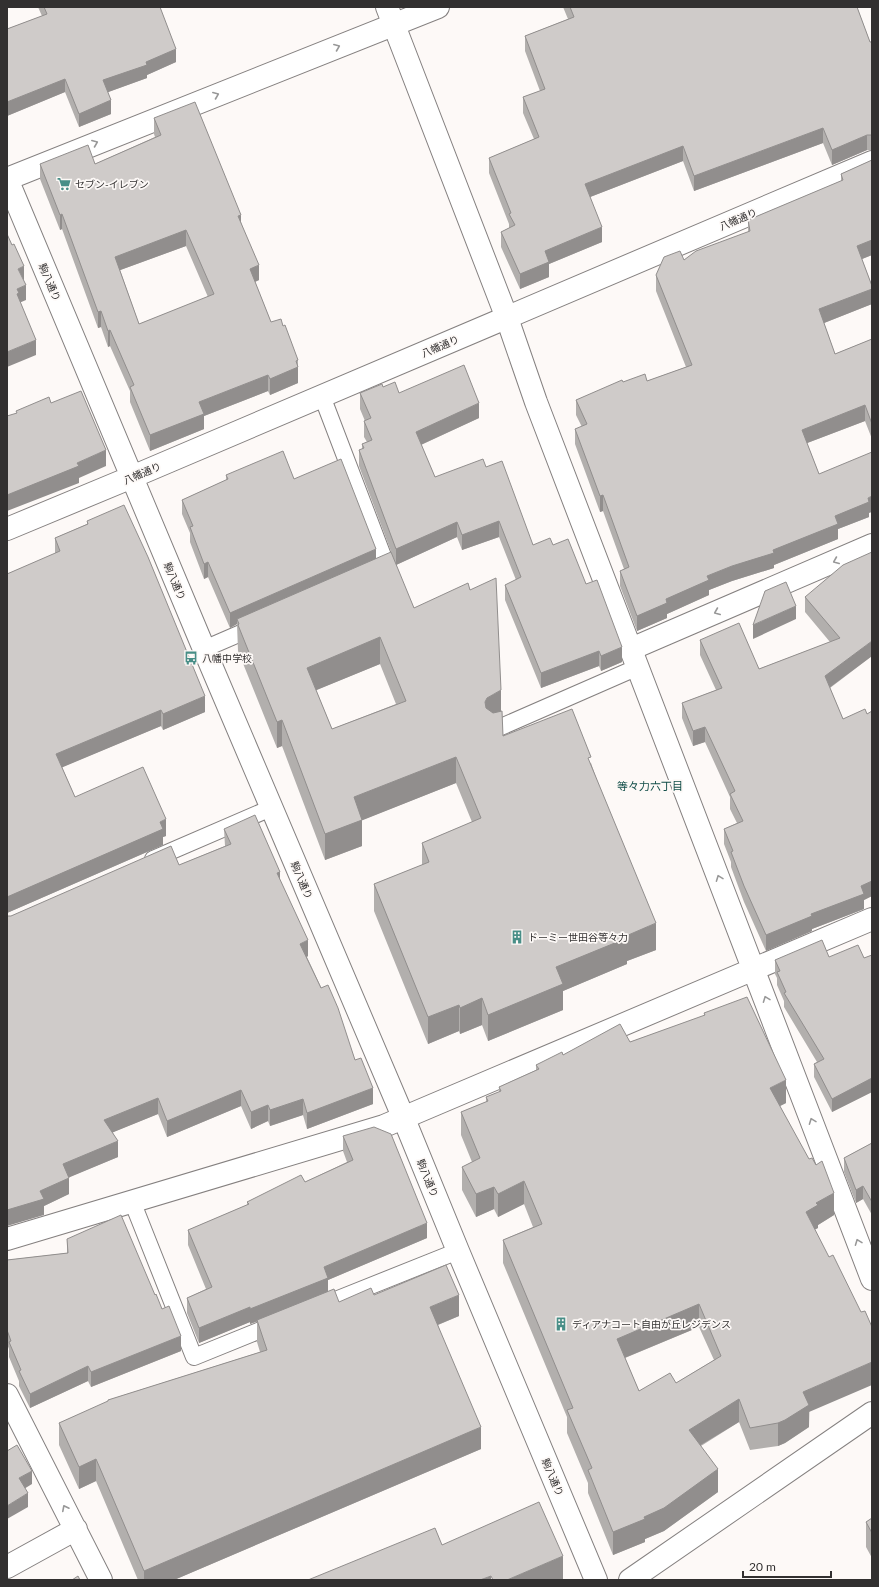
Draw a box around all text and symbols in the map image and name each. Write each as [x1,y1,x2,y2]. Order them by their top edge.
one-way arrow [333,44,340,52]
one-way arrow [212,92,219,100]
one-way arrow [92,140,99,148]
supermarket icon: セブン-イレブン [56,176,72,192]
place label: セブン-イレブン [75,178,149,190]
street label: 八幡通り [717,206,759,232]
street label: 駒八通り [37,261,63,303]
street label: 八幡通り [419,333,461,359]
street label: 八幡通り [121,460,163,486]
one-way arrow [833,556,840,564]
street label: 駒八通り [162,560,188,602]
one-way arrow [713,607,721,615]
bus stop icon: 八幡中学校 [183,650,199,666]
place label: 八幡中学校 [202,652,252,664]
district label: 等々力六丁目 [617,779,683,792]
street label: 駒八通り [289,859,315,901]
one-way arrow [716,874,724,881]
building icon: ドーミー世田谷等々力 [509,929,525,945]
place label: ドーミー世田谷等々力 [528,931,628,943]
one-way arrow [762,996,770,1003]
one-way arrow [808,1117,816,1124]
street label: 駒八通り [415,1157,441,1199]
one-way arrow [855,1239,863,1246]
building icon: ディアナコート自由が丘レジデンス [553,1316,569,1332]
place label: ディアナコート自由が丘レジデンス [572,1318,731,1330]
street label: 駒八通り [540,1456,566,1498]
one-way arrow [62,1505,69,1512]
scale bar [743,1553,831,1579]
text: 20 m [749,1559,776,1574]

